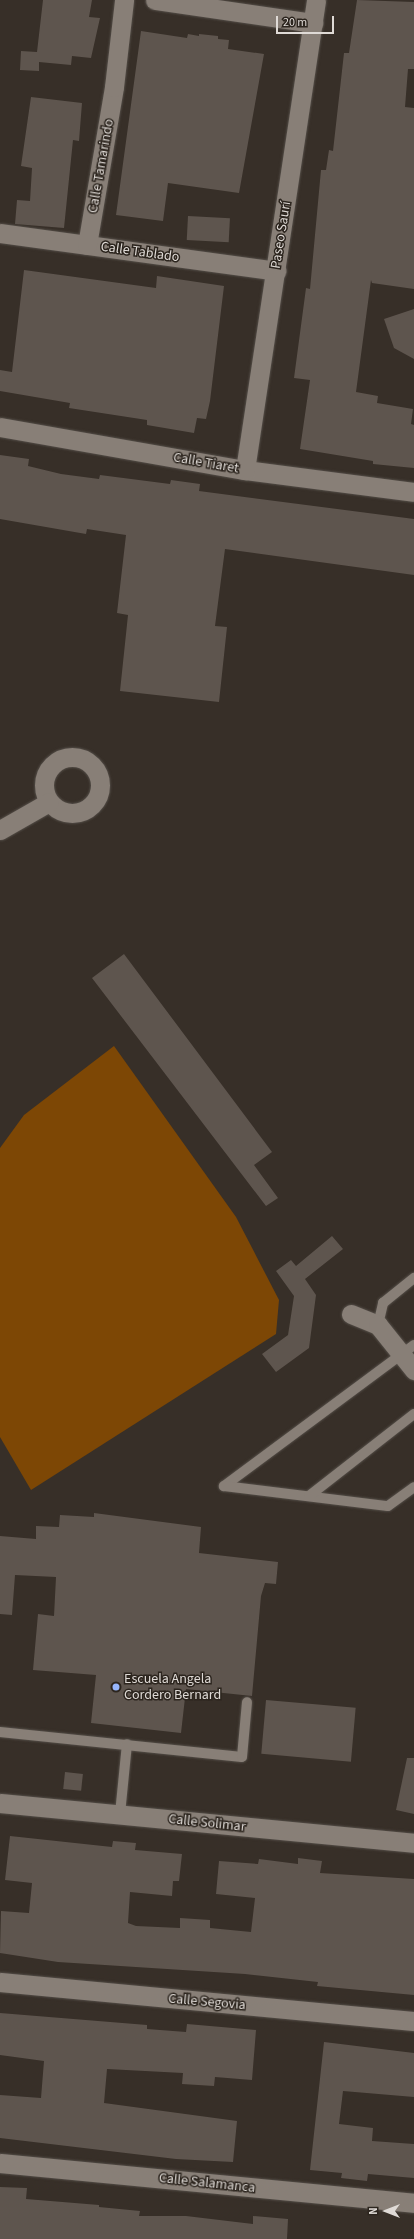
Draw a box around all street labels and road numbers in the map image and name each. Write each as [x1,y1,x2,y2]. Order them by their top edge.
street label: Calle Tamarindo [84,118,118,214]
street label: Paseo Saurí [267,200,295,270]
street label: Calle Tablado [100,238,180,266]
street label: Calle Tiaret [172,449,240,477]
street label: Calle Solimar [168,1811,246,1835]
street label: Calle Segovia [168,1990,246,2014]
street label: Calle Salamanca [158,2170,256,2196]

